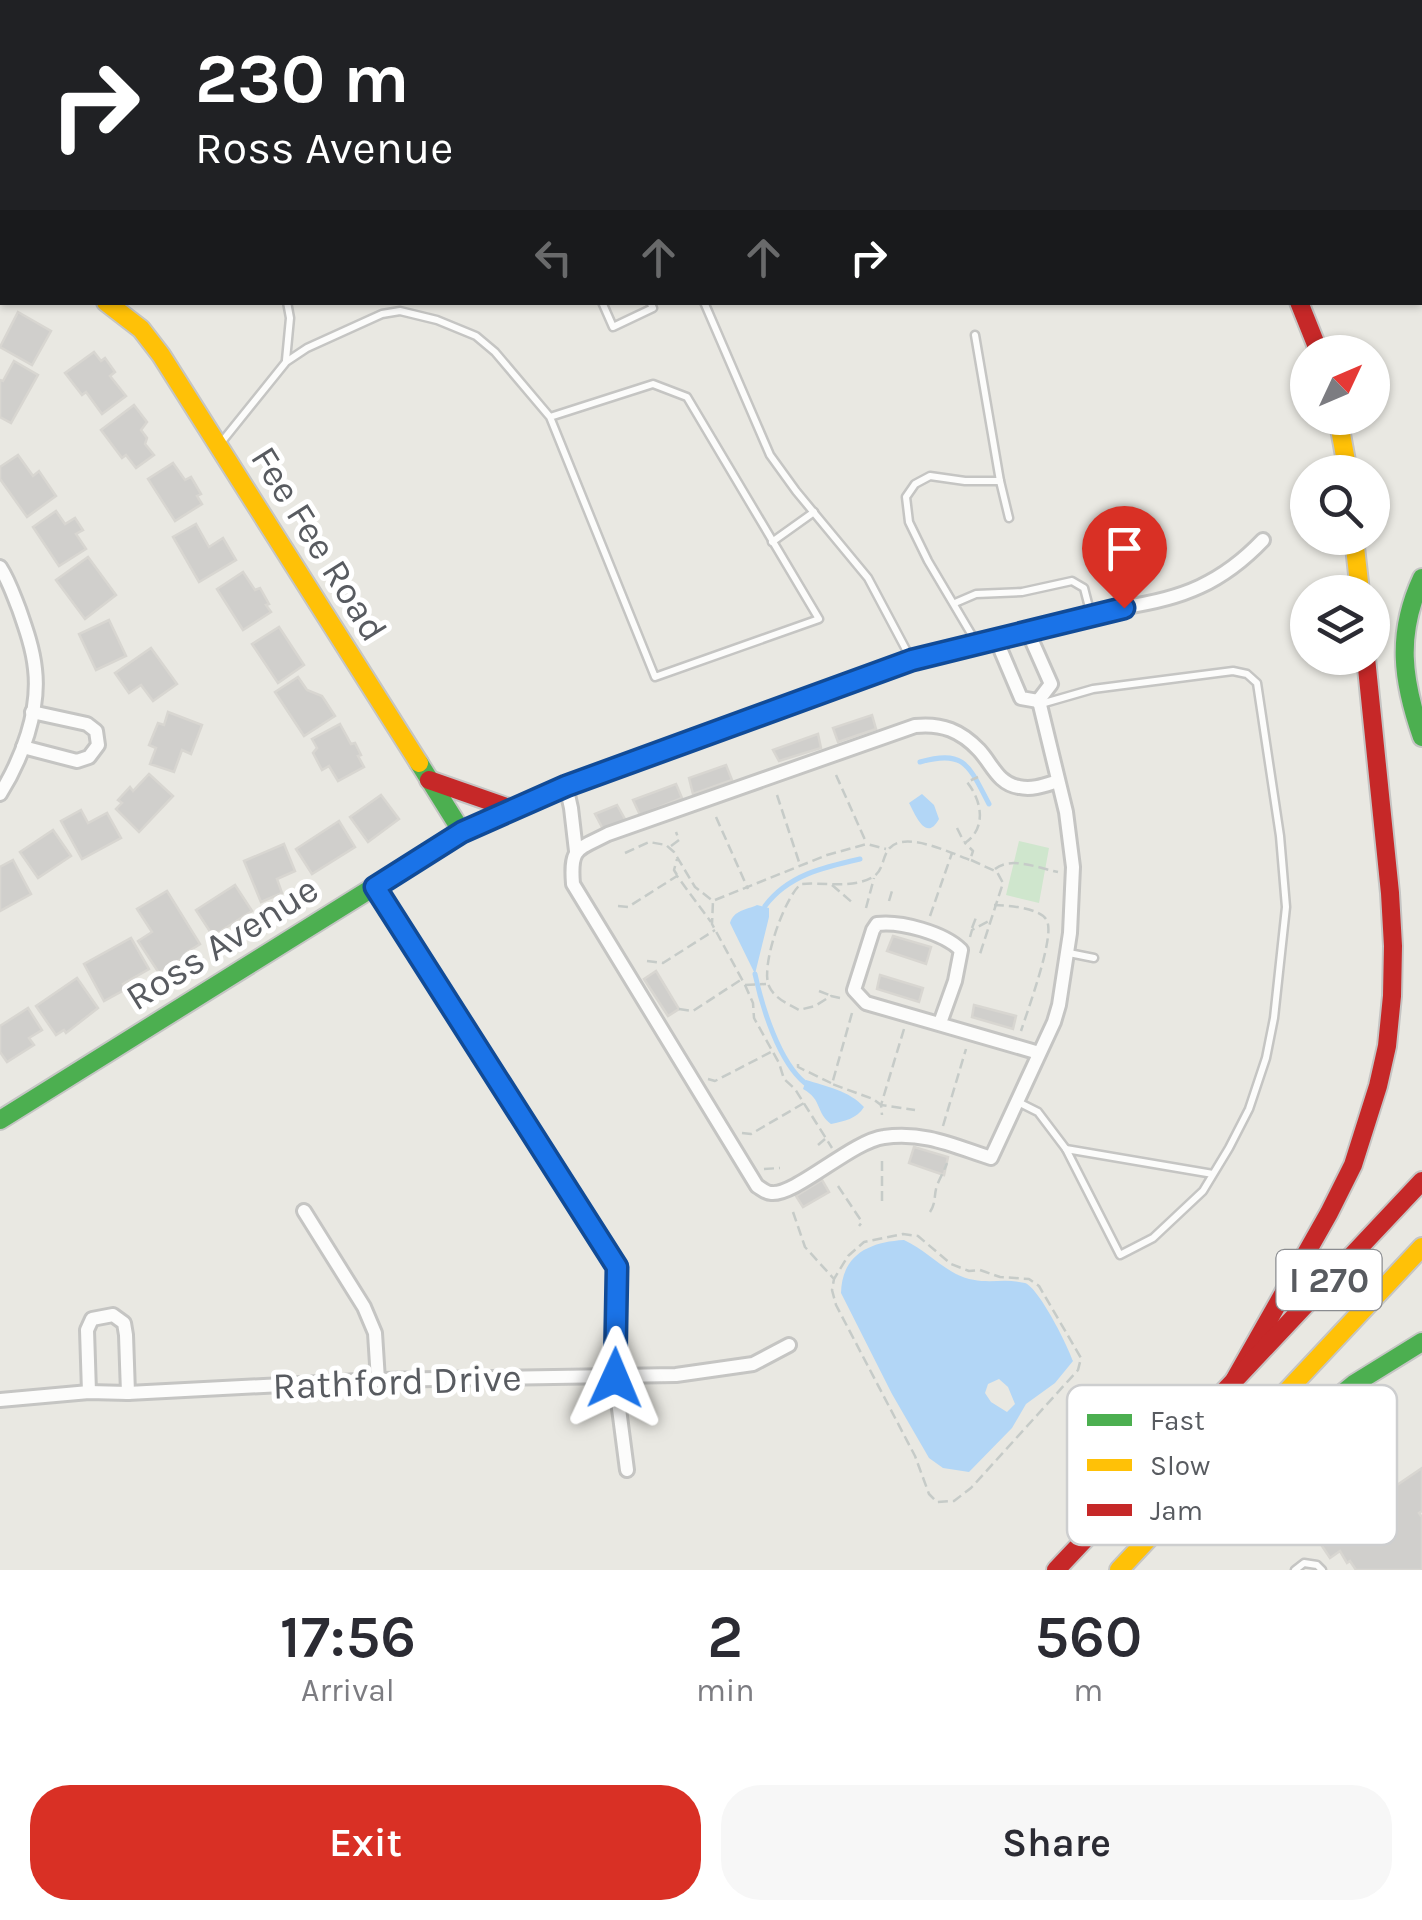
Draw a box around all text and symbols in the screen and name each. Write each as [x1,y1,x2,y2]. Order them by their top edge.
text: 230 m [195,38,409,120]
icon: right [30,40,160,170]
text: Ross Avenue [195,122,453,174]
icon: left [526,230,581,285]
icon: ahead [631,230,686,285]
icon: ahead [736,230,791,285]
icon: right [841,230,896,285]
north arrow [1290,335,1390,435]
map controls [1290,335,1390,675]
street label: Fee Fee Road [241,438,397,650]
button: search [1290,455,1390,555]
pin [1082,506,1167,609]
icon: arrive [1097,521,1152,576]
button: layers [1290,575,1390,675]
street label: Ross Avenue [118,866,326,1020]
road number: I 270 [1276,1250,1382,1310]
position arrow [563,1326,667,1430]
street label: Rathford Drive [272,1355,522,1409]
legend [1067,1385,1397,1545]
text: Fast [1150,1404,1205,1437]
text: Slow [1150,1449,1210,1482]
text: Jam [1150,1494,1203,1527]
text: 17:56 [280,1602,416,1672]
text: 2 [707,1602,743,1672]
text: 560 [1034,1602,1142,1672]
text: Arrival [301,1672,395,1709]
text: min [696,1672,755,1709]
text: m [1073,1672,1103,1709]
button: Exit [30,1785,701,1900]
button: Share [721,1785,1392,1900]

